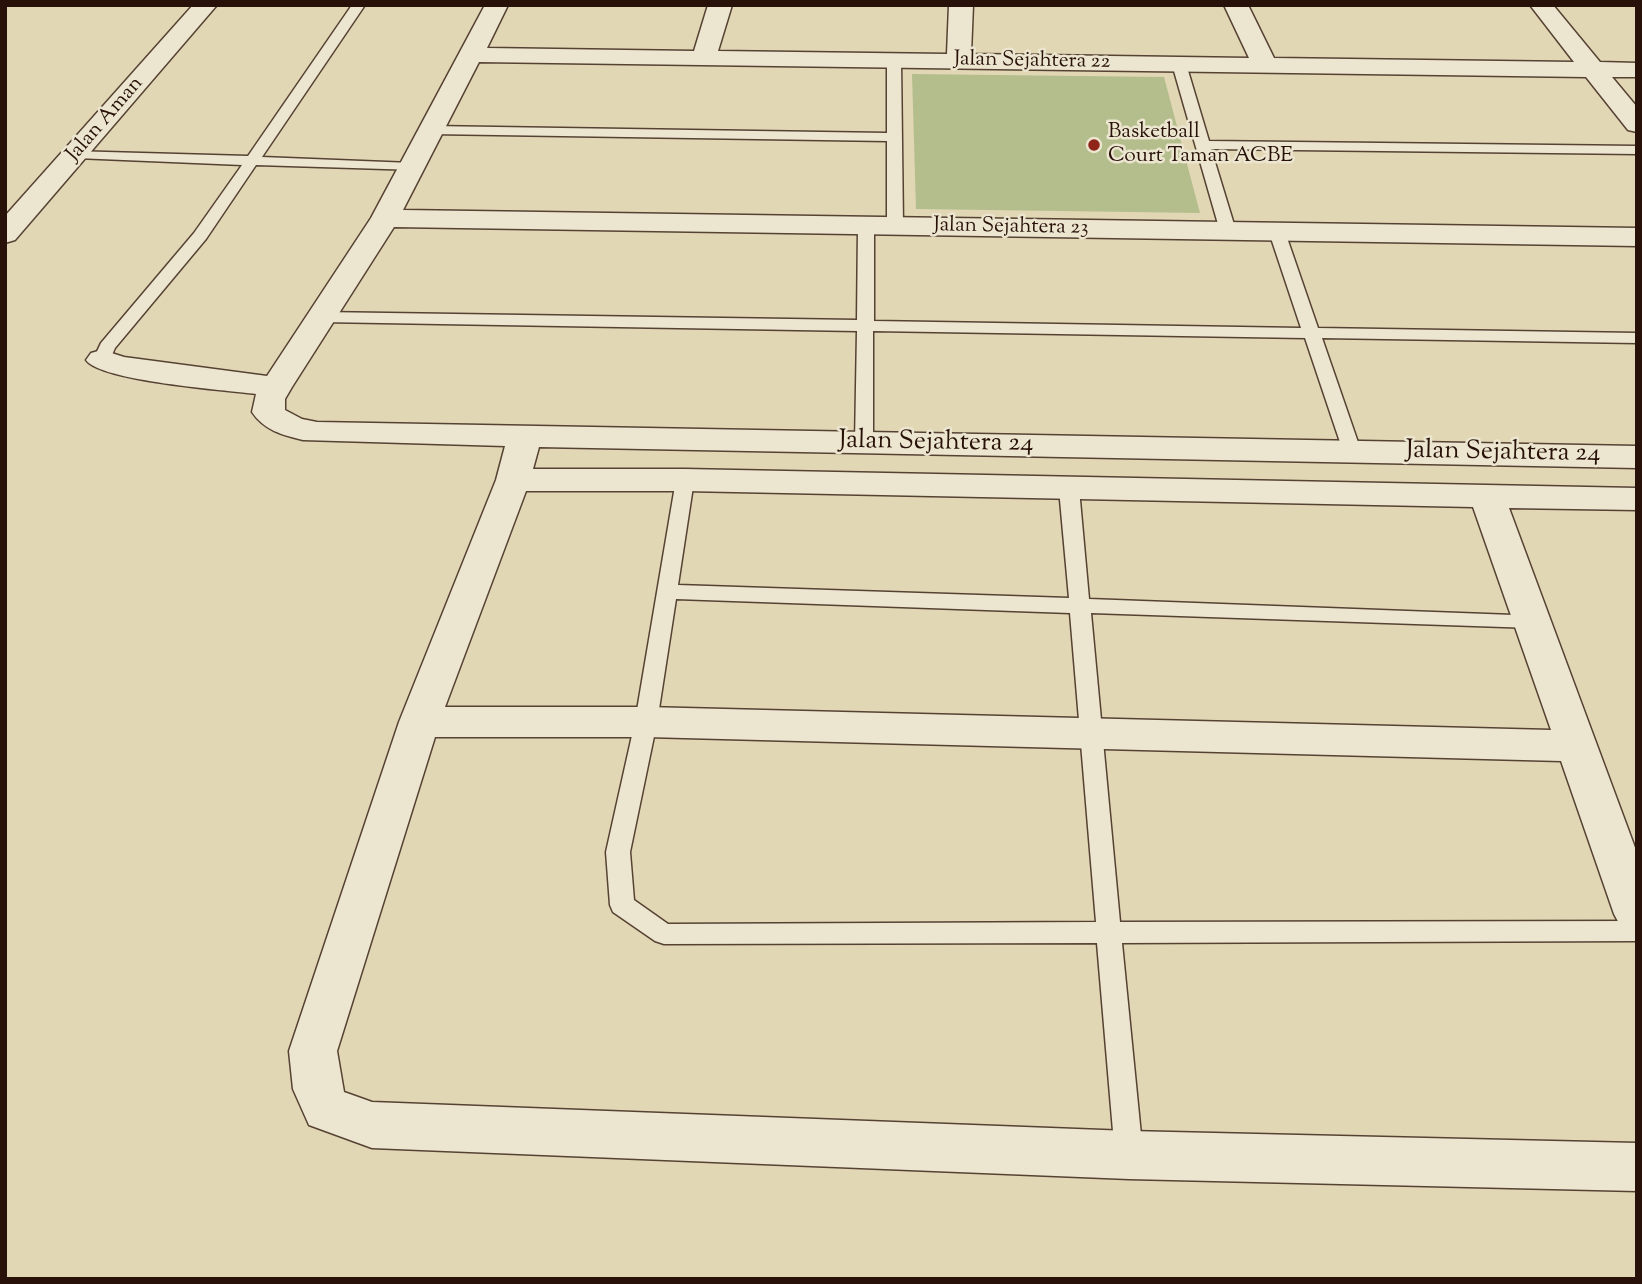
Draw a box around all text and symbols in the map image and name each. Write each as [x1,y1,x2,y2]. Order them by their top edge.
street label: Jalan Sejahtera 22 [953,48,1111,76]
street label: Jalan Aman [62,72,150,168]
place label: Basketball Court Taman ACBE [1108,120,1293,170]
marker: Basketball Court Taman ACBE [1086,137,1102,153]
street label: Jalan Sejahtera 23 [933,214,1089,242]
street label: Jalan Sejahtera 24 [838,427,1034,461]
street label: Jalan Sejahtera 24 [1405,437,1601,471]

